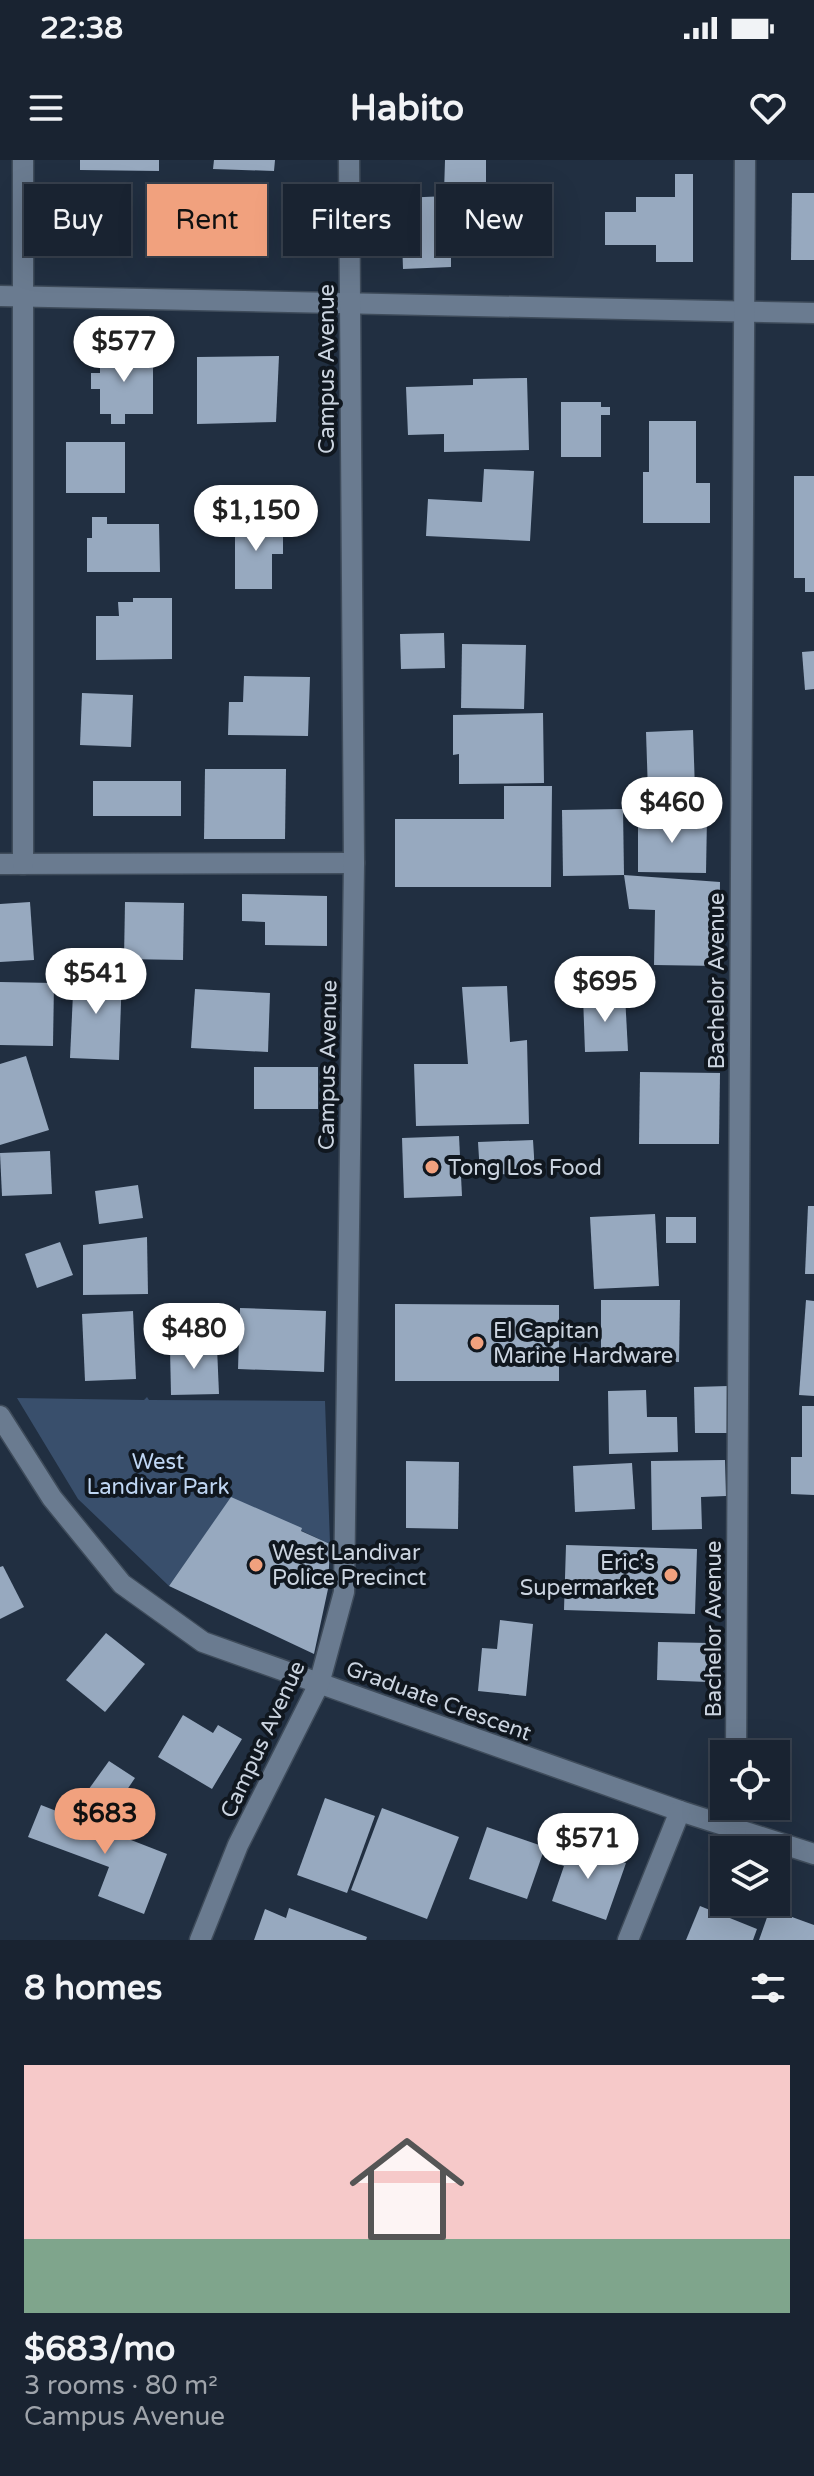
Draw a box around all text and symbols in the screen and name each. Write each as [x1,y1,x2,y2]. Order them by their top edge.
text: 22:38 [40,10,123,47]
icon: menu [24,86,68,130]
icon: heart [746,86,790,130]
text: Habito [350,87,464,130]
chip: Buy [24,184,131,256]
chip: Rent [147,184,267,256]
chip: Filters [283,184,420,256]
chip: New [436,184,552,256]
street label: Campus Avenue [314,284,340,454]
pin: $577 [77,316,171,384]
text: $577 [91,326,157,357]
pin: $1,150 [191,485,321,553]
text: $1,150 [212,495,300,526]
pin: $460 [625,777,719,845]
text: $460 [639,787,705,818]
street label: Bachelor Avenue [704,893,730,1069]
pin: $541 [49,948,143,1016]
pin: $695 [558,956,652,1024]
text: $541 [63,958,129,989]
text: $695 [572,966,638,997]
street label: Campus Avenue [314,980,342,1150]
place label: Tong Los Food [448,1155,602,1181]
marker: Tong Los Food [423,1158,441,1176]
pin: $480 [147,1303,241,1371]
text: $480 [161,1313,227,1344]
place label: El Capitan Marine Hardware [493,1318,673,1369]
marker: El Capitan Marine Hardware [468,1334,486,1352]
park label: West Landivar Park [87,1449,229,1500]
place label: West Landivar Police Precinct [272,1540,427,1591]
street label: Bachelor Avenue [701,1541,727,1717]
place label: Eric's Supermarket [520,1550,655,1601]
marker: West Landivar Police Precinct [247,1556,265,1574]
marker: Eric's Supermarket [662,1566,680,1584]
street label: Graduate Crescent [343,1655,535,1747]
street label: Campus Avenue [215,1657,311,1822]
map controls [710,1740,790,1916]
button: locate [710,1740,790,1820]
pin: $683 [58,1788,152,1856]
text: $683 [72,1798,138,1829]
pin: $571 [541,1813,635,1881]
text: $571 [555,1823,621,1854]
button: layers [710,1836,790,1916]
icon: filters [746,1966,790,2010]
text: 8 homes [24,1968,162,2009]
icon: home [335,2117,479,2261]
text: $683/mo [24,2329,175,2370]
text: 3 rooms · 80 m² [24,2370,218,2401]
text: Campus Avenue [24,2401,225,2432]

